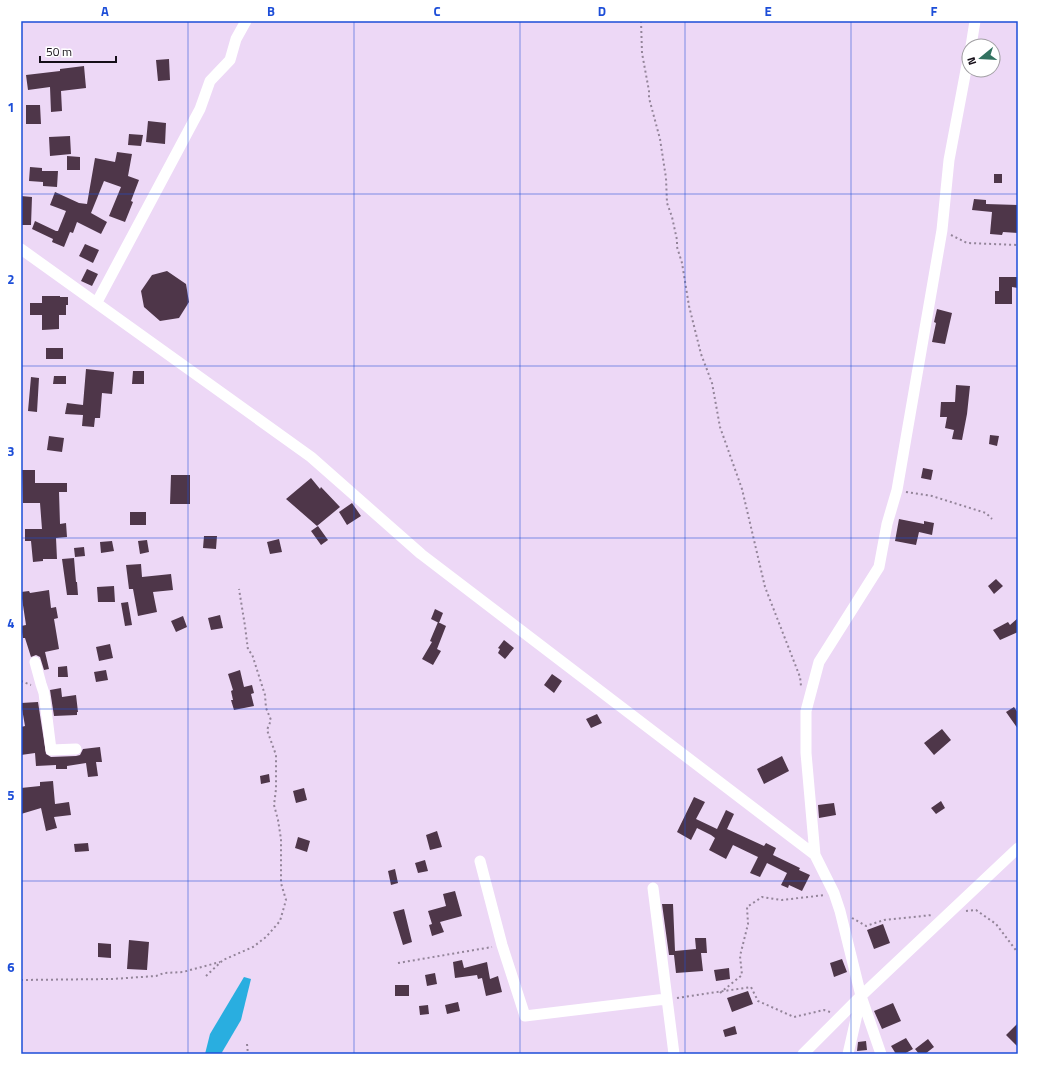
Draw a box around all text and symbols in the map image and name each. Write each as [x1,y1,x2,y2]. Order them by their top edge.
text: A [101,1,109,21]
text: B [267,1,275,21]
text: C [433,1,441,21]
text: D [598,1,606,21]
text: E [764,1,772,21]
text: F [931,1,938,21]
scale bar [40,38,116,64]
north arrow [961,38,1001,78]
text: 50 m [46,42,72,61]
text: N [963,55,980,67]
text: 1 [7,97,15,117]
text: 2 [7,269,15,289]
text: 3 [7,441,15,461]
text: 4 [7,613,15,633]
text: 5 [7,785,15,805]
text: 6 [7,957,15,977]

